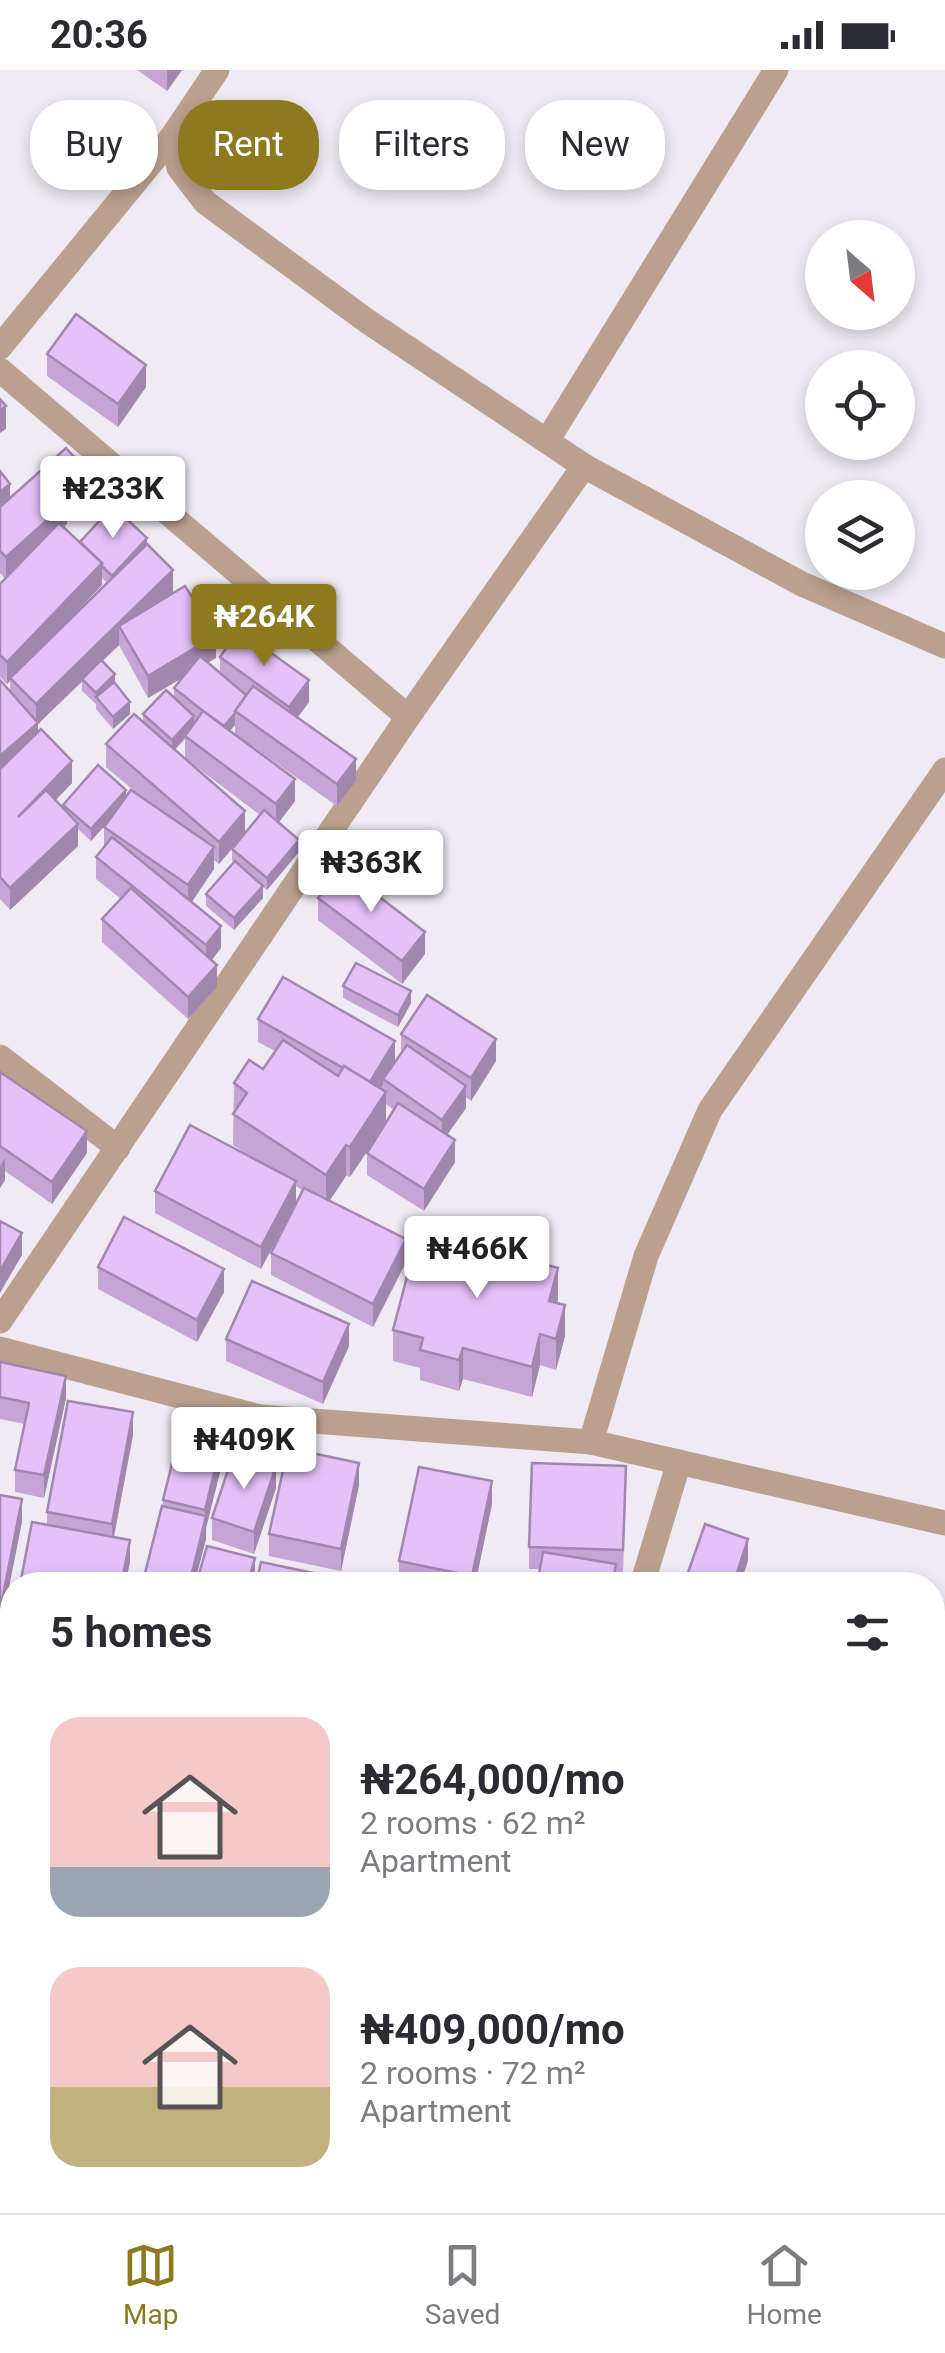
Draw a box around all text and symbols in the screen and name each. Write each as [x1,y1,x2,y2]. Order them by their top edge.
text: 20:36 [50,13,148,57]
chip: Buy [30,100,158,190]
chip: Rent [178,100,319,190]
chip: Filters [339,100,505,190]
chip: New [525,100,665,190]
north arrow [805,220,915,330]
map controls [805,220,915,590]
button: locate [805,350,915,460]
pin: ₦233K [43,456,183,541]
text: ₦233K [62,469,164,507]
button: layers [805,480,915,590]
pin: ₦264K [194,584,334,669]
text: ₦264K [213,597,315,635]
pin: ₦363K [301,830,441,915]
text: ₦363K [320,843,422,881]
pin: ₦466K [407,1216,547,1301]
text: ₦466K [426,1229,528,1267]
pin: ₦409K [174,1407,314,1492]
text: ₦409K [193,1420,295,1458]
icon: filters [840,1605,895,1660]
text: 5 homes [50,1608,212,1657]
text: ₦264,000/mo [360,1755,625,1804]
icon: home [130,1757,250,1877]
text: 2 rooms · 62 m² [360,1804,585,1842]
text: Apartment [360,1842,512,1880]
text: ₦409,000/mo [360,2005,625,2054]
icon: home [130,2007,250,2127]
text: 2 rooms · 72 m² [360,2054,585,2092]
text: Apartment [360,2092,512,2130]
tab: Map [123,2238,178,2331]
tab: Saved [425,2238,500,2331]
tab: Home [747,2238,822,2331]

